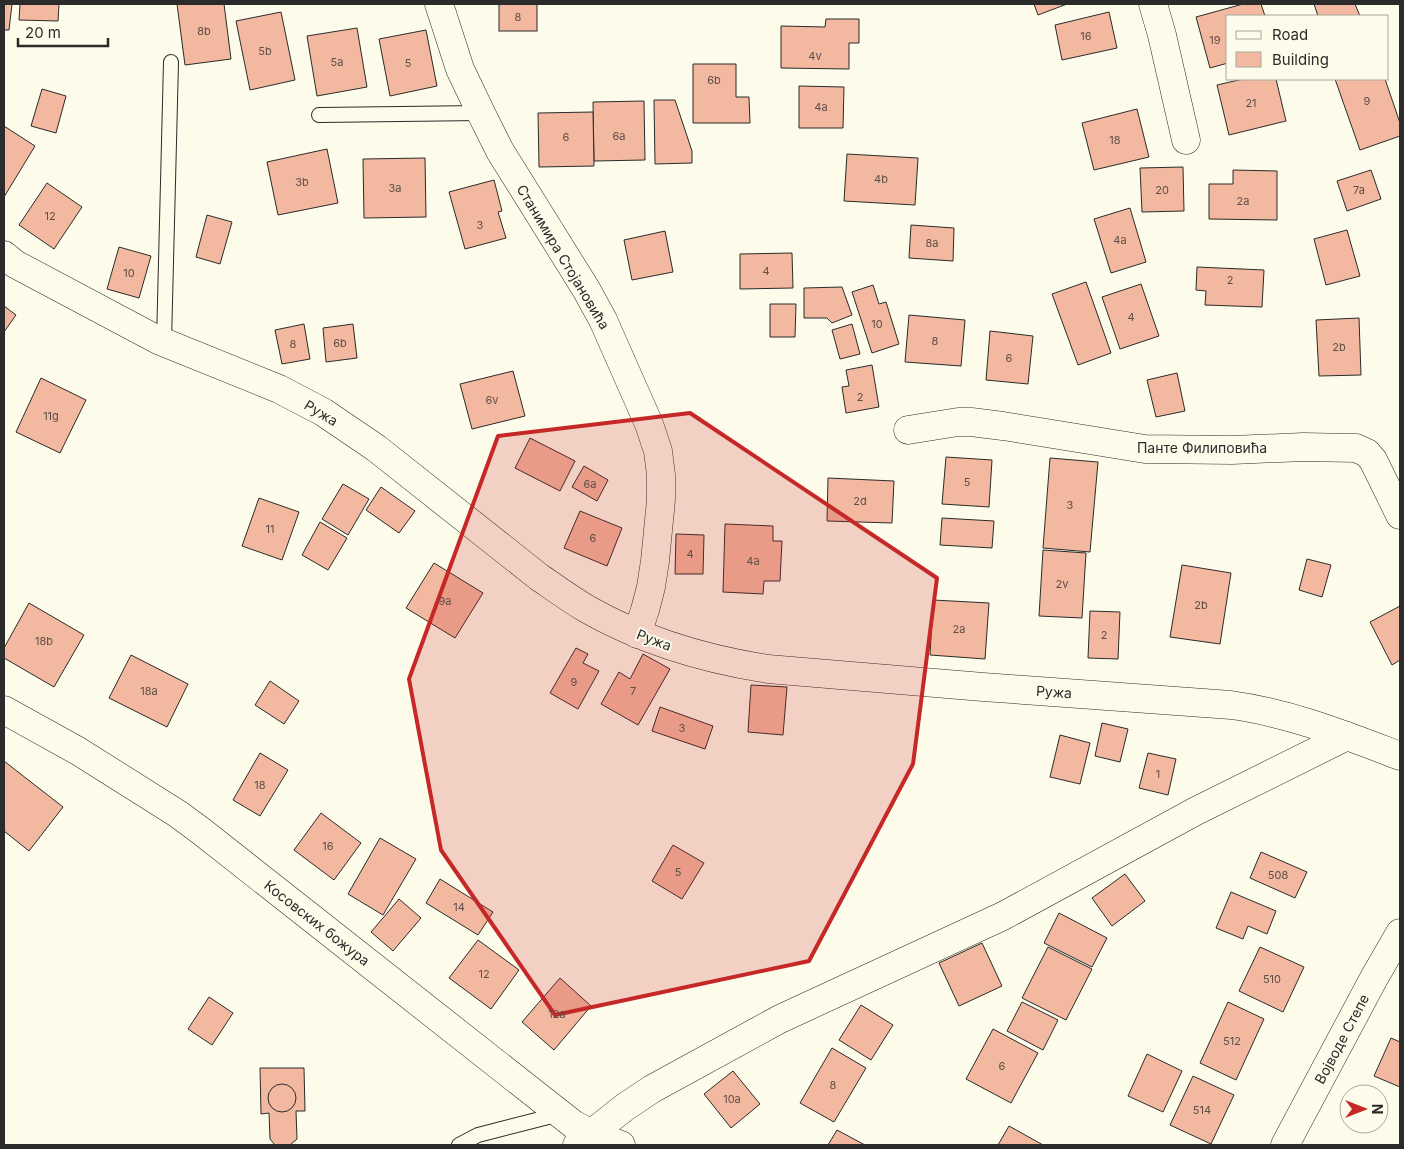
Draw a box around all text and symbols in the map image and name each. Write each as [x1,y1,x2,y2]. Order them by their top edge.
house number: 8 [515,10,522,24]
scale bar [18,15,108,47]
legend [1226,15,1389,80]
text: 20 m [25,23,61,42]
house number: 8b [197,24,211,38]
text: Road [1272,25,1308,44]
house number: 16 [1080,29,1092,43]
house number: 19 [1209,33,1221,47]
house number: 5b [258,44,272,58]
house number: 4v [808,49,822,63]
text: Building [1272,50,1329,69]
house number: 5a [331,55,343,69]
house number: 5 [405,56,412,70]
house number: 6b [707,73,721,87]
house number: 9 [1364,94,1371,108]
house number: 21 [1245,96,1257,110]
house number: 4a [814,100,828,114]
house number: 6a [613,129,626,143]
house number: 6 [563,130,570,144]
house number: 18 [1109,133,1121,147]
house number: 4b [874,172,888,186]
house number: 3b [295,175,309,189]
house number: 3a [389,181,401,195]
street label: Станимира Стојановића [513,181,613,332]
house number: 20 [1155,183,1169,197]
house number: 7a [1353,183,1365,197]
house number: 2a [1237,194,1249,208]
house number: 12 [44,209,56,223]
house number: 3 [477,218,484,232]
house number: 4a [1113,233,1127,247]
house number: 8a [926,236,938,250]
house number: 4 [762,264,770,278]
house number: 10 [123,266,135,280]
house number: 2 [1227,273,1233,287]
house number: 4 [1127,310,1135,324]
house number: 10 [871,317,883,331]
house number: 8 [932,334,939,348]
house number: 6b [333,336,347,350]
house number: 8 [290,337,297,351]
house number: 2b [1332,340,1346,354]
house number: 6 [1006,351,1013,365]
house number: 2 [857,390,863,404]
house number: 6v [485,393,499,407]
street label: Ружа [301,396,341,429]
house number: 11g [43,409,59,423]
street label: Панте Филиповића [1137,439,1267,456]
house number: 5 [964,475,971,489]
house number: 6a [584,477,597,491]
house number: 2d [853,494,867,508]
house number: 3 [1067,498,1074,512]
house number: 11 [266,522,274,536]
house number: 6 [590,531,597,545]
house number: 4 [686,547,694,561]
house number: 4a [746,554,760,568]
house number: 2v [1056,577,1068,591]
house number: 9a [439,594,452,608]
house number: 2b [1194,598,1208,612]
house number: 2a [953,622,965,636]
street label: Ружа [634,625,674,654]
house number: 2 [1101,628,1107,642]
house number: 18b [35,634,53,648]
house number: 9 [571,675,578,689]
street label: Ружа [1035,682,1073,701]
house number: 18a [140,684,158,698]
house number: 7 [630,684,636,698]
house number: 3 [679,721,686,735]
house number: 1 [1156,767,1160,781]
house number: 18 [254,778,266,792]
house number: 16 [322,839,334,853]
house number: 5 [675,865,682,879]
house number: 508 [1268,868,1288,882]
street label: Косовских божура [261,876,373,969]
house number: 14 [453,900,465,914]
house number: 12 [478,967,490,981]
house number: 510 [1263,972,1281,986]
street label: Војводе Степе [1311,991,1372,1087]
house number: 12a [548,1007,566,1021]
house number: 512 [1223,1034,1241,1048]
house number: 6 [999,1059,1006,1073]
house number: 8 [830,1078,837,1092]
north arrow [1339,1084,1389,1134]
house number: 10a [723,1092,741,1106]
house number: 514 [1193,1103,1211,1117]
text: N [1369,1104,1386,1114]

